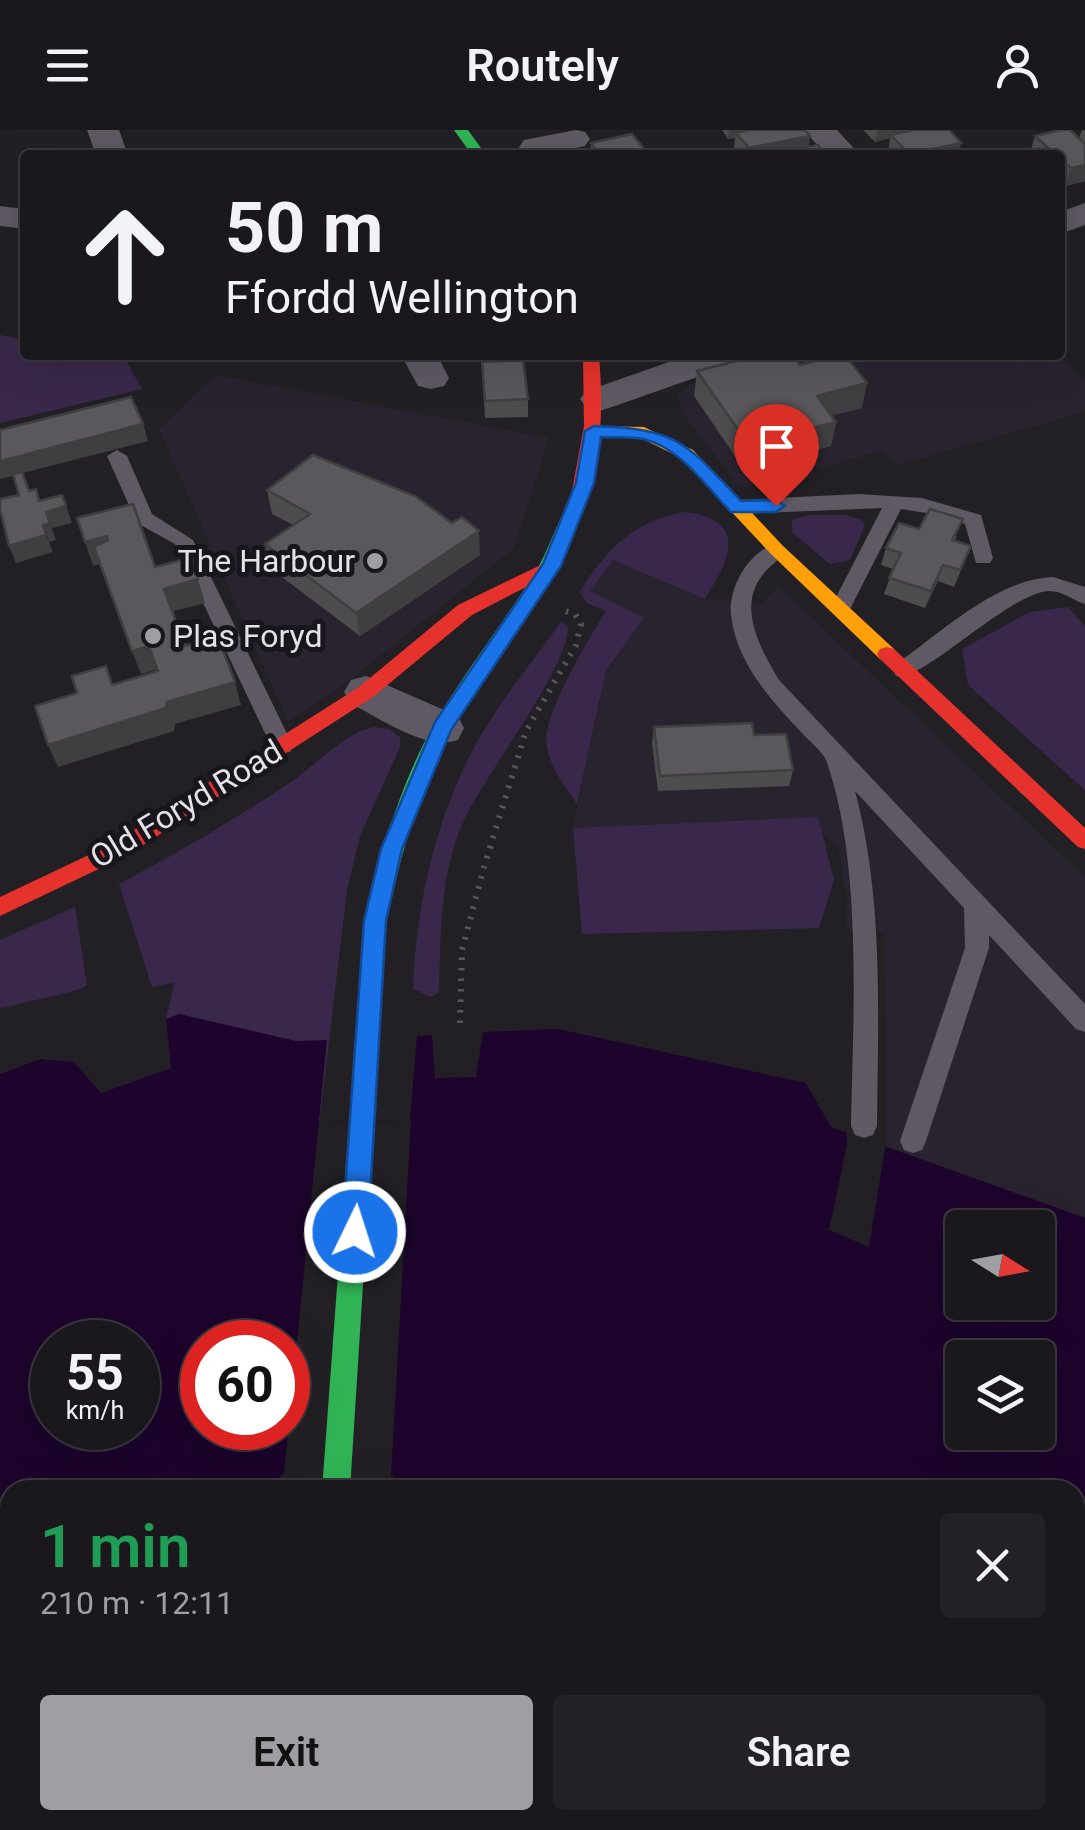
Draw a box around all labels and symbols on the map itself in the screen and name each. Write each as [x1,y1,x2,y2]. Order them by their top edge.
pin [734,404,819,507]
place label: The Harbour [178,542,355,580]
marker: The Harbour [364,550,386,572]
place label: Plas Foryd [173,617,323,655]
marker: Plas Foryd [142,625,164,647]
street label: Old Foryd Road [83,732,289,876]
position arrow [303,1180,407,1284]
north arrow [945,1210,1055,1320]
speed limit sign: 60 [180,1320,310,1450]

